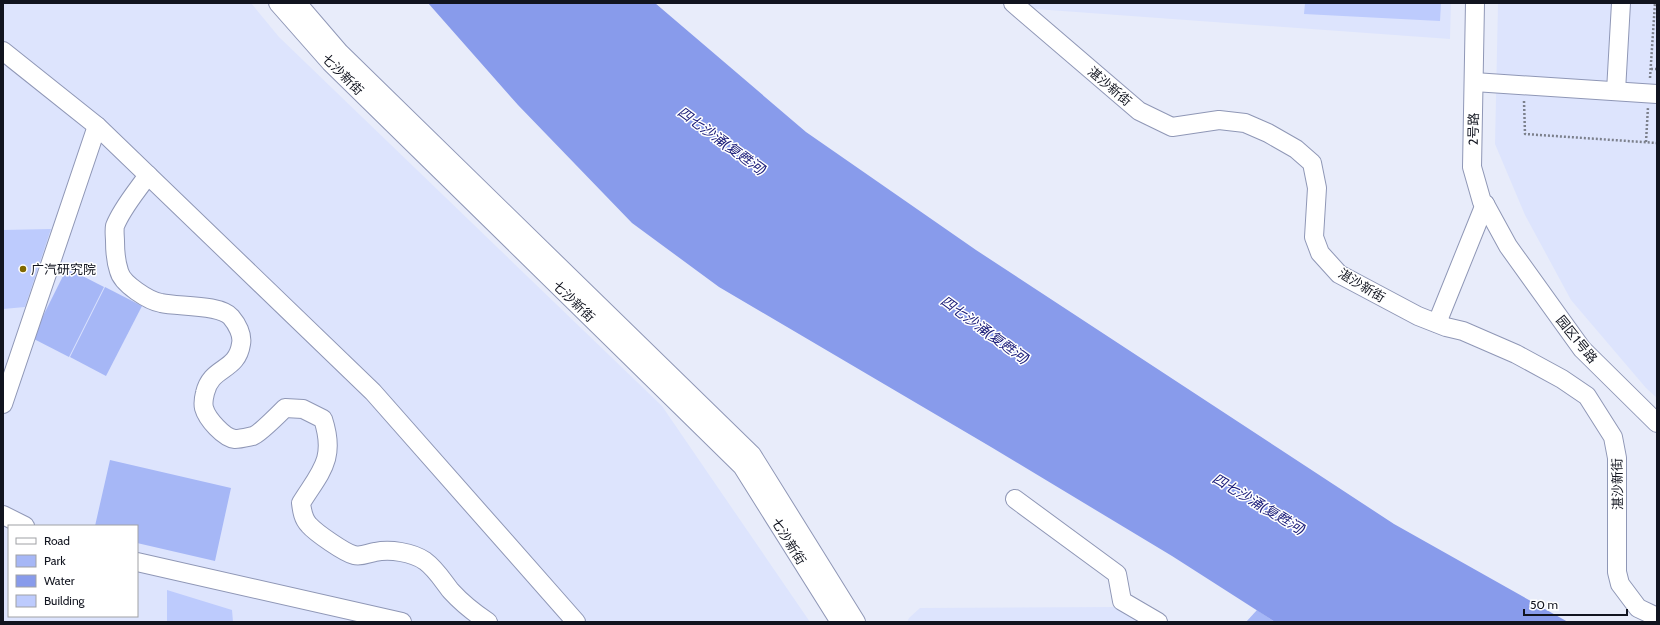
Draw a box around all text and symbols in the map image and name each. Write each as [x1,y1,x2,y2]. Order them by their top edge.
street label: 七沙新街 [319,50,367,98]
street label: 湛沙新街 [1085,63,1135,109]
water label: 四七沙涌(复甦河) [674,103,770,179]
street label: 2号路 [1465,112,1481,146]
place label: 广汽研究院 [31,261,96,277]
marker: 广汽研究院 [18,264,28,274]
street label: 湛沙新街 [1336,265,1388,305]
street label: 七沙新街 [550,277,598,325]
water label: 四七沙涌(复甦河) [937,292,1033,368]
street label: 园区1号路 [1553,312,1601,366]
street label: 湛沙新街 [1609,458,1625,510]
water label: 四七沙涌(复甦河) [1209,469,1309,539]
street label: 七沙新街 [768,515,810,567]
legend [8,525,138,617]
text: Road [44,533,70,548]
text: Park [44,553,66,568]
text: Water [44,573,75,588]
scale bar [1524,591,1627,617]
text: Building [44,593,86,608]
text: 50 m [1530,597,1558,612]

